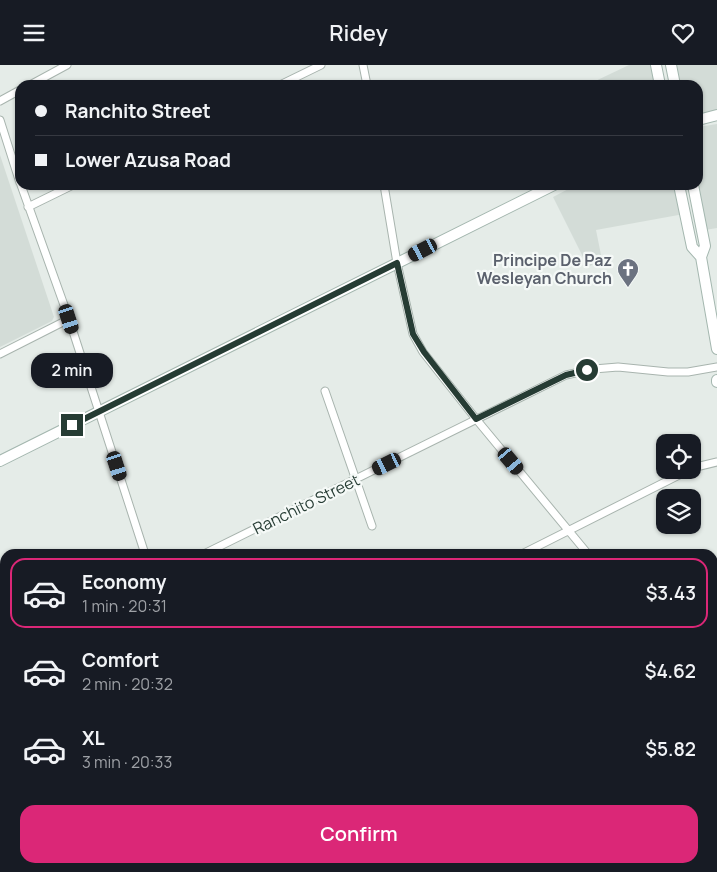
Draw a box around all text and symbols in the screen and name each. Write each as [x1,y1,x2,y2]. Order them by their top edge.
text: Ridey [329,18,388,48]
icon: menu [20,19,48,47]
icon: heart [669,19,697,47]
text: Ranchito Street [65,98,211,124]
text: Lower Azusa Road [65,147,231,173]
car [406,237,439,263]
place label: Principe De Paz Wesleyan Church [477,249,612,289]
church icon: Principe De Paz Wesleyan Church [616,257,640,288]
car [57,302,80,336]
callout: 2 min [31,353,113,387]
text: 2 min [52,359,92,381]
route start [576,359,598,381]
route end [61,414,83,436]
map controls [656,434,701,534]
button: locate [656,434,701,479]
car [495,445,526,477]
car [105,449,128,483]
car [370,451,403,477]
street label: Ranchito Street [249,469,363,539]
button: layers [656,489,701,534]
text: Economy [82,569,166,595]
icon: car [22,571,67,616]
text: $3.43 [646,580,696,606]
text: 1 min · 20:31 [82,595,167,617]
text: Comfort [82,647,159,673]
icon: car [22,649,67,694]
text: $4.62 [645,658,696,684]
text: 2 min · 20:32 [82,673,173,695]
text: XL [82,725,105,751]
icon: car [22,727,67,772]
text: $5.82 [645,736,696,762]
text: 3 min · 20:33 [82,751,172,773]
button: Confirm [20,805,698,863]

